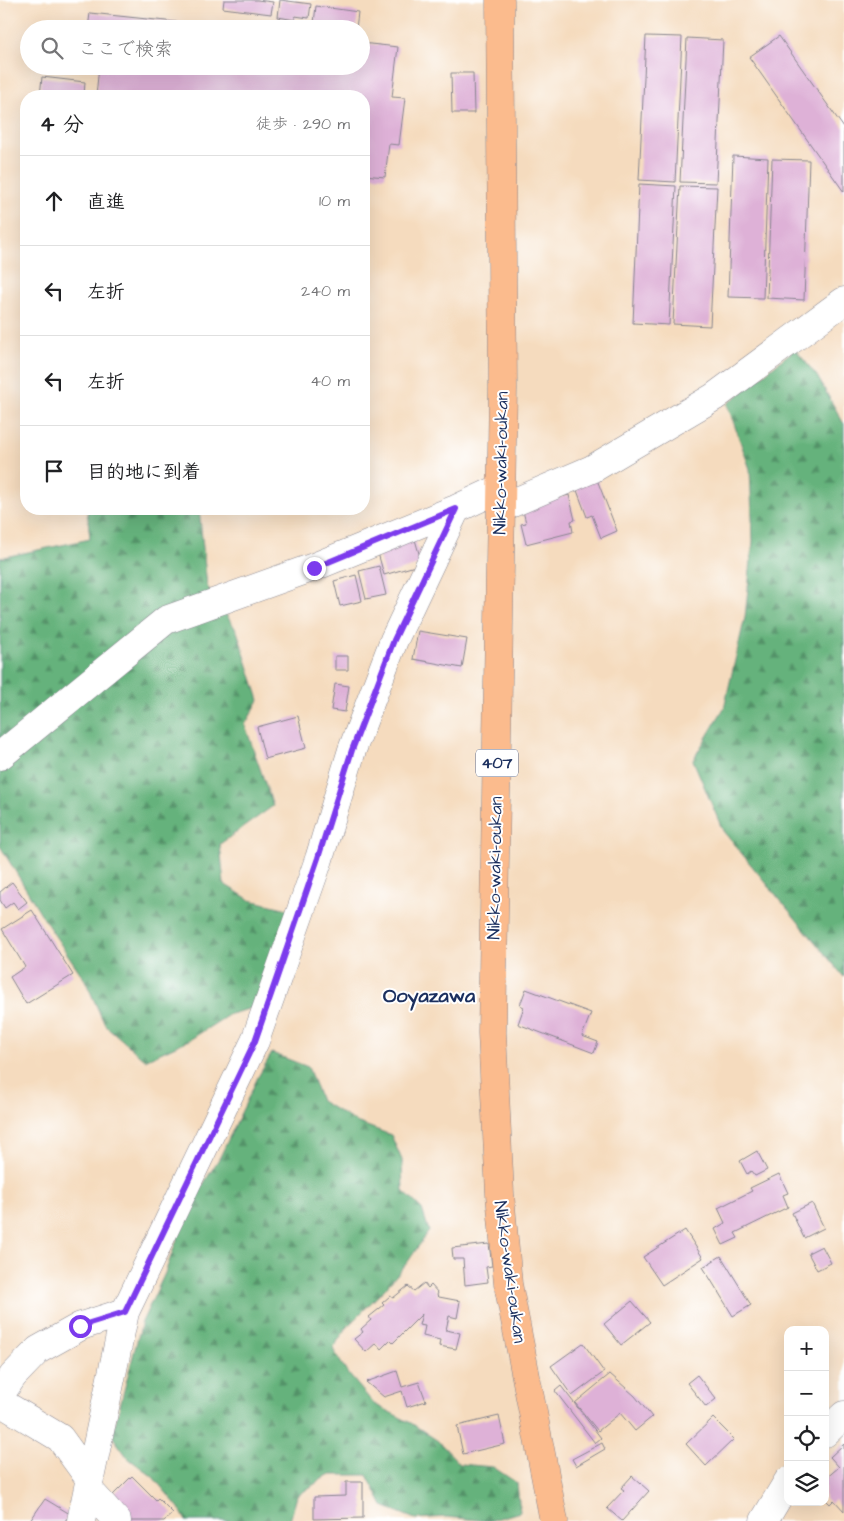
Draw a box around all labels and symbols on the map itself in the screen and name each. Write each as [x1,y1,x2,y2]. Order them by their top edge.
street label: Nikko-waki-oukan [487,391,515,535]
route end [303,557,326,580]
road number: 407 [476,750,518,776]
street label: Nikko-waki-oukan [481,796,509,940]
district label: Ooyazawa [383,982,476,1011]
street label: Nikko-waki-oukan [488,1199,532,1345]
route start [69,1315,92,1338]

